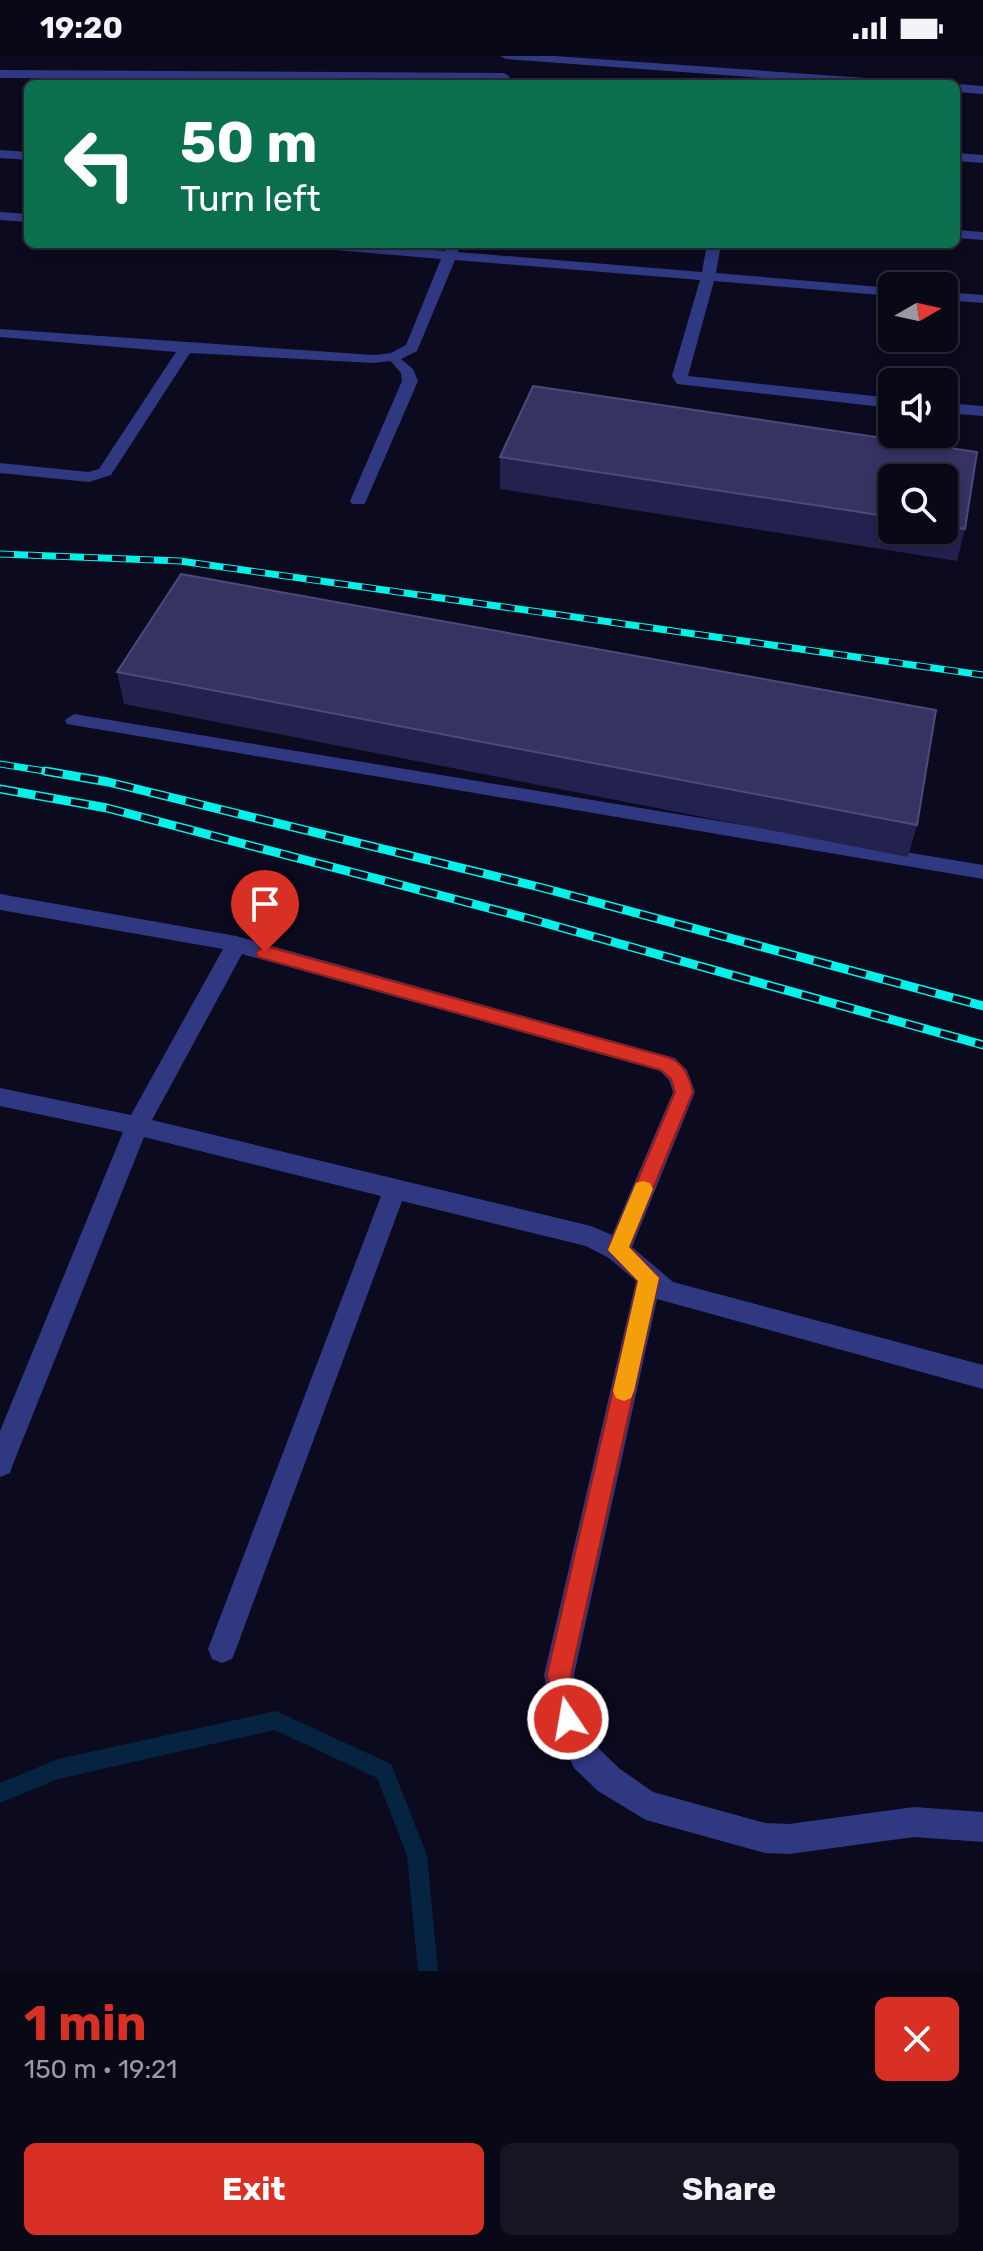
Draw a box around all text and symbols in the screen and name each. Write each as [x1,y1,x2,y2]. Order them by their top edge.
text: 19:20 [40,10,123,46]
text: 50 m [180,110,317,176]
icon: left [48,112,152,216]
text: Turn left [180,177,321,220]
north arrow [878,272,958,352]
map controls [878,272,958,544]
button: sound [878,368,958,448]
button: search [878,464,958,544]
pin [231,870,299,952]
icon: arrive [243,882,287,926]
position arrow [526,1677,610,1761]
text: 1 min [24,1995,147,2052]
button: close [875,1997,959,2081]
text: 150 m · 19:21 [24,2054,177,2085]
button: Exit [24,2143,484,2235]
button: Share [500,2143,959,2235]

